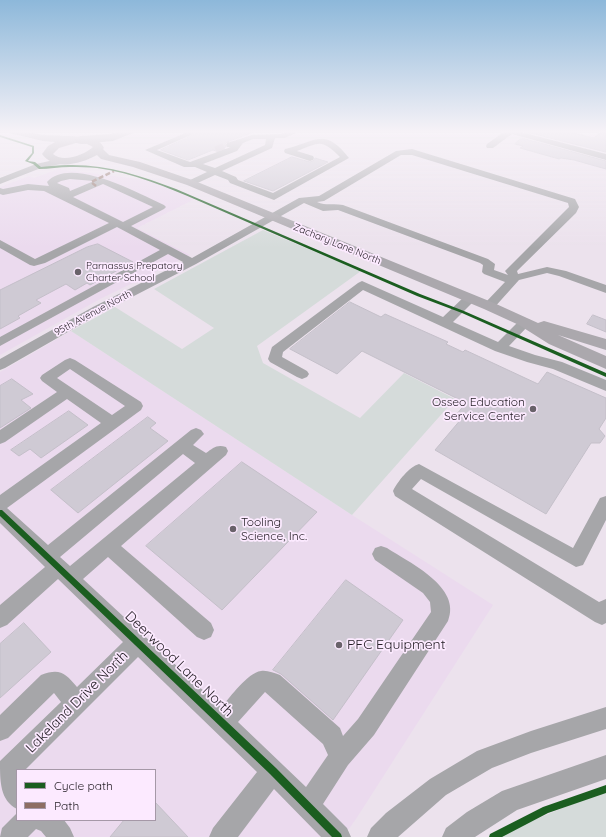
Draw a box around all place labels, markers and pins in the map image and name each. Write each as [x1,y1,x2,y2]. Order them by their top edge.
place label: Parnassus Prepatory Charter School [86,260,182,284]
marker: Parnassus Prepatory Charter School [73,267,83,277]
place label: Osseo Education Service Center [432,395,525,423]
marker: Osseo Education Service Center [528,404,538,414]
place label: Tooling Science, Inc. [241,515,307,543]
marker: Tooling Science, Inc. [228,524,238,534]
place label: PFC Equipment [347,637,445,653]
marker: PFC Equipment [334,640,344,650]

